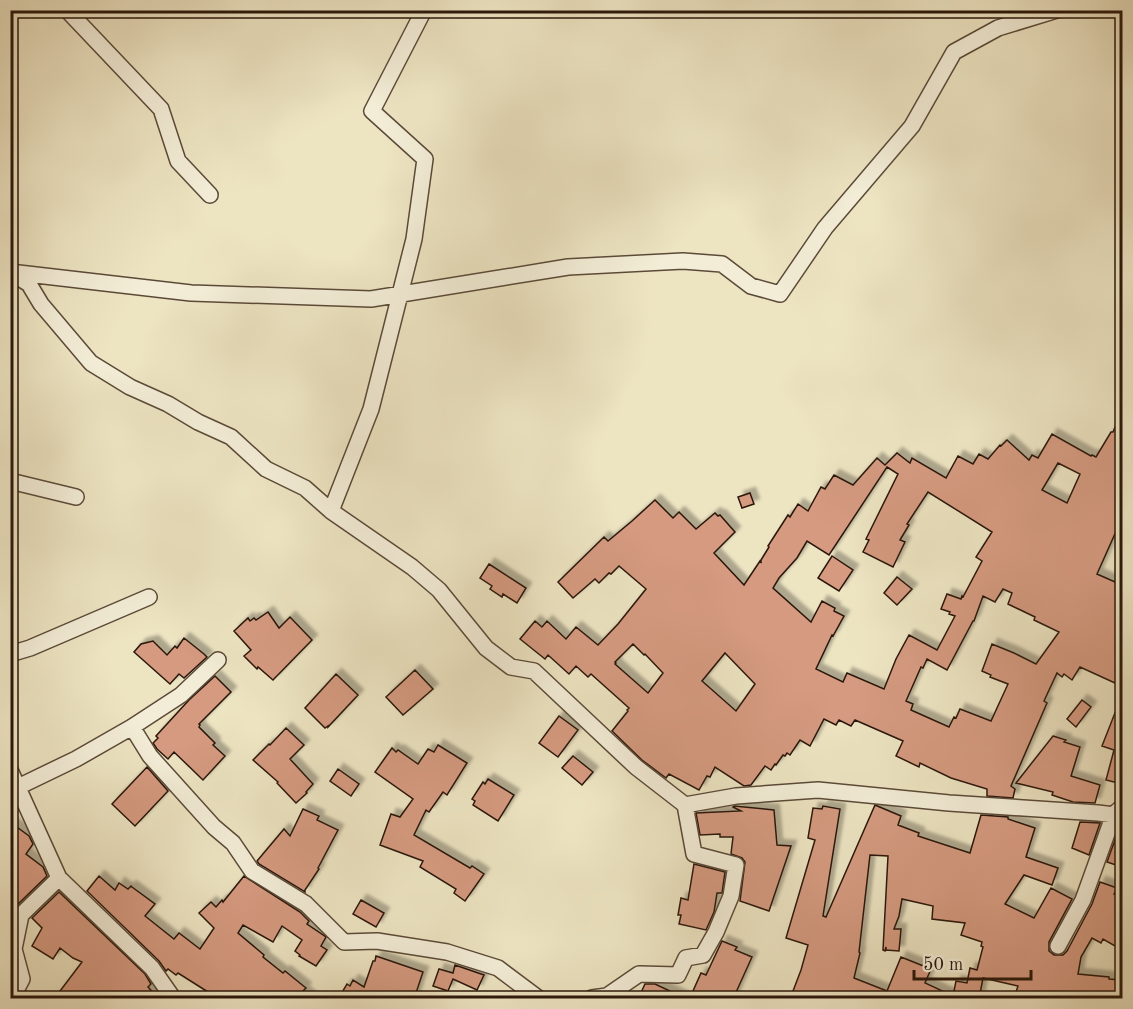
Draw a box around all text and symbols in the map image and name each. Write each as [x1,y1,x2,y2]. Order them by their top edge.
scale bar [914,943,1031,981]
text: 50 m [923,956,963,974]

